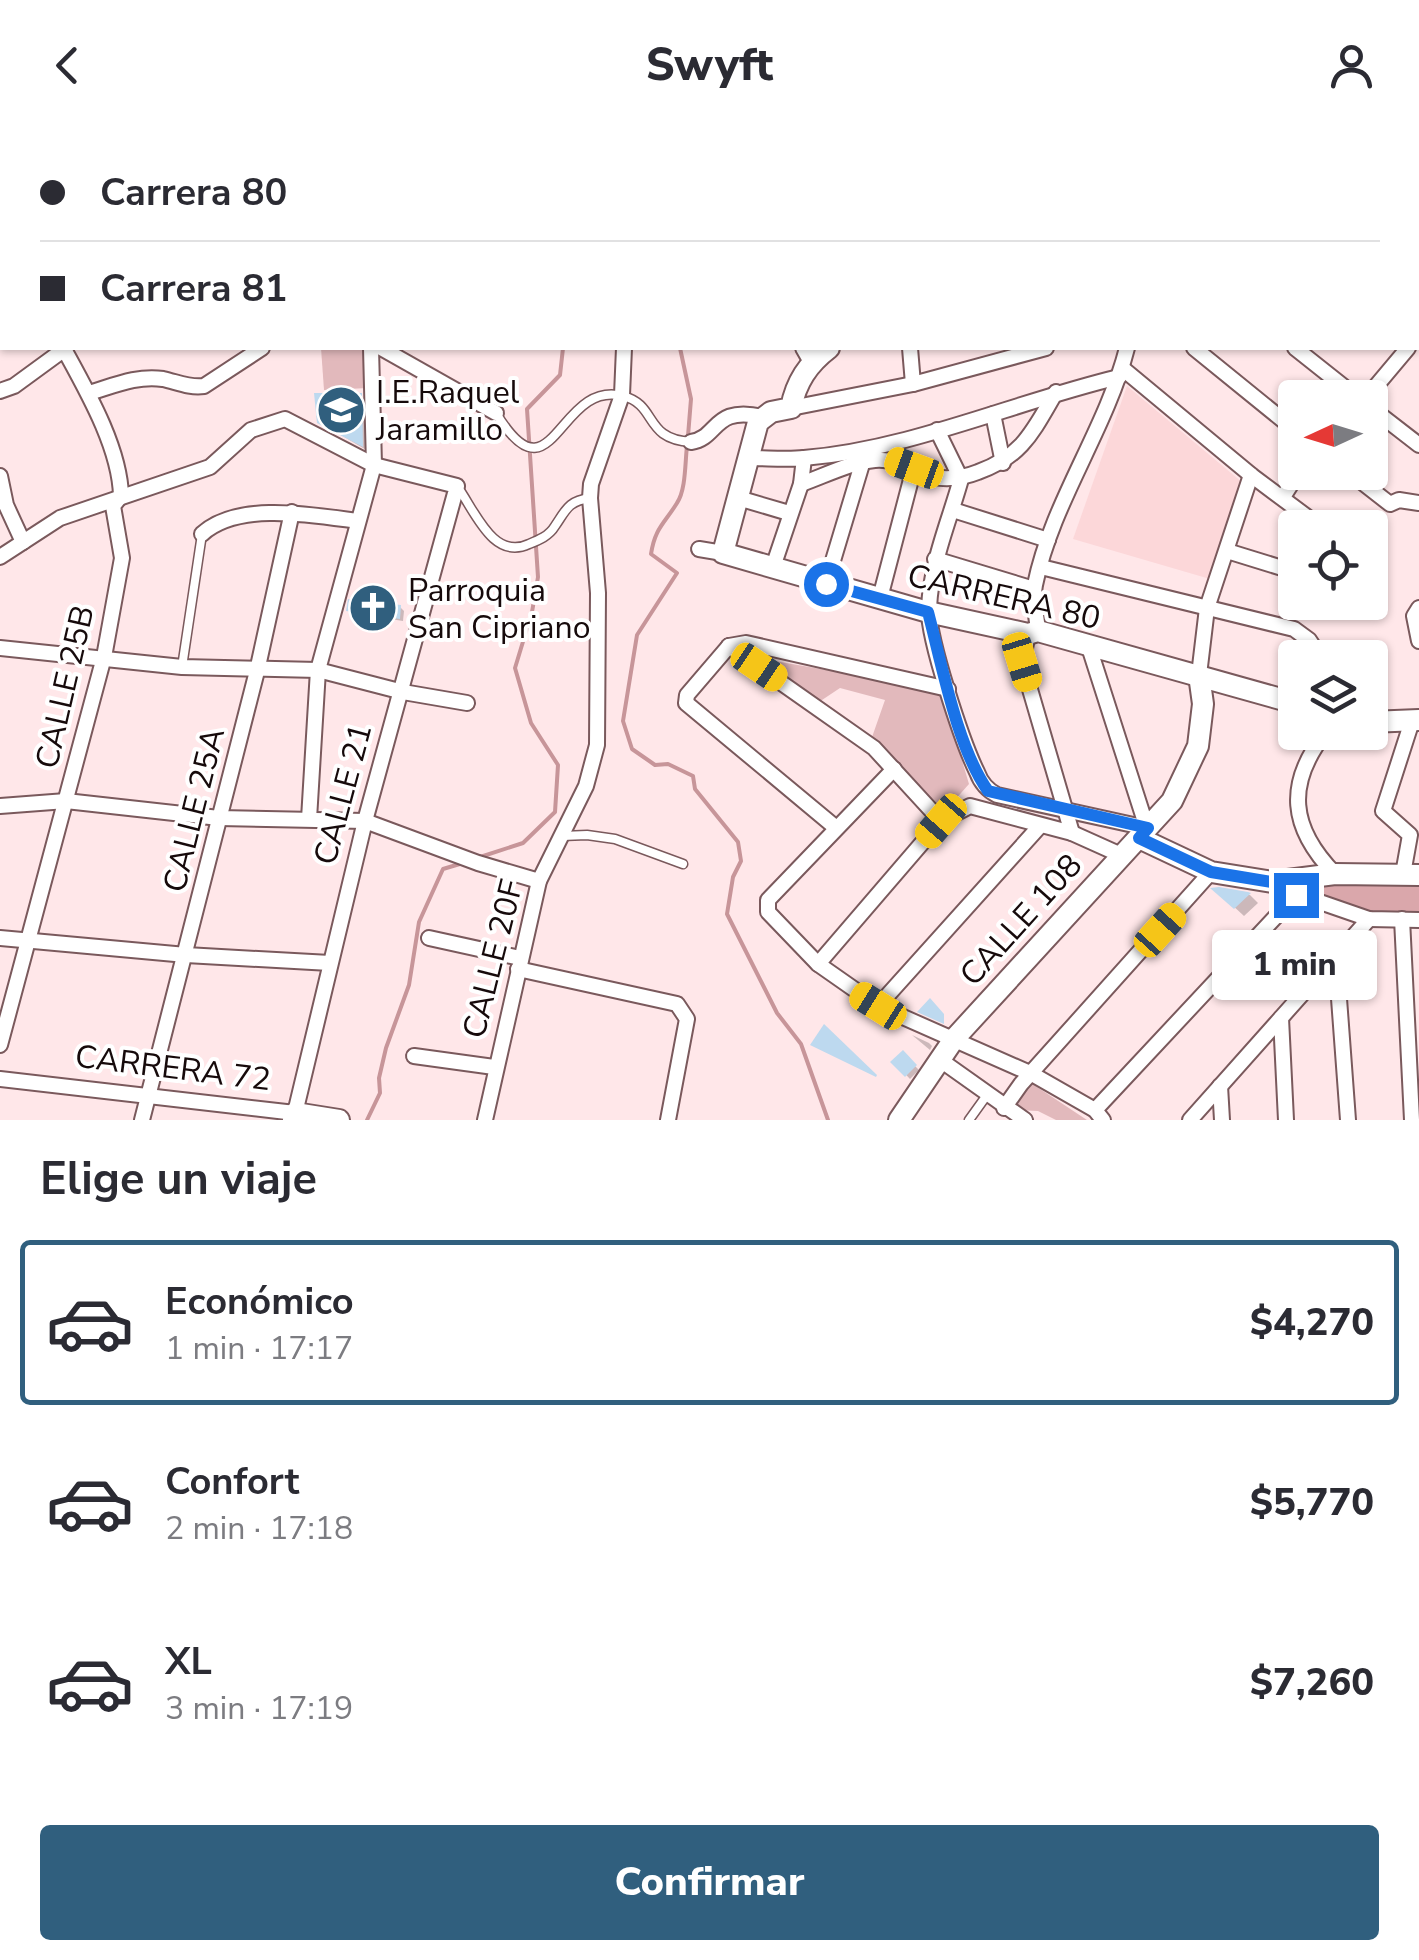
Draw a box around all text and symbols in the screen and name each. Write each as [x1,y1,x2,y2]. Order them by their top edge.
text: Swyft [646,35,773,96]
icon: back [40,38,95,93]
icon: person [1324,38,1379,93]
text: Carrera 80 [100,167,287,218]
text: Carrera 81 [100,263,287,314]
place label: I.E.Raquel Jaramillo [375,371,520,451]
north arrow [1278,380,1388,490]
map controls [1278,380,1388,750]
school or university icon: I.E.Raquel Jaramillo [315,384,367,436]
car [881,444,947,492]
button: locate [1278,510,1388,620]
street label: CARRERA 80 [903,554,1105,640]
route start [804,562,849,607]
place label: Parroquia San Cipriano [408,569,590,649]
church icon: Parroquia San Cipriano [347,582,399,634]
street label: CALLE 25B [25,601,105,773]
car [999,629,1045,695]
car [726,638,792,696]
button: layers [1278,640,1388,750]
street label: CALLE 21 [304,719,382,869]
street label: CALLE 25A [153,723,235,897]
car [910,789,972,853]
street label: CALLE 108 [950,845,1092,995]
route end [1274,873,1319,918]
street label: CALLE 20F [453,875,533,1043]
car [1129,898,1191,962]
callout: 1 min [1214,930,1378,1000]
text: 1 min [1252,943,1337,986]
car [845,977,911,1035]
street label: CARRERA 72 [73,1035,273,1101]
text: Elige un viaje [40,1149,317,1210]
text: Económico [165,1276,354,1327]
icon: car [45,1278,135,1368]
text: $4,270 [1250,1297,1374,1348]
text: 1 min · 17:17 [165,1327,353,1370]
text: Confort [165,1456,299,1507]
icon: car [45,1458,135,1548]
text: $5,770 [1250,1477,1374,1528]
text: 2 min · 17:18 [165,1507,353,1550]
text: XL [165,1636,212,1687]
icon: car [45,1638,135,1728]
text: $7,260 [1250,1657,1374,1708]
text: 3 min · 17:19 [165,1687,353,1730]
button: Confirmar [40,1825,1379,1940]

